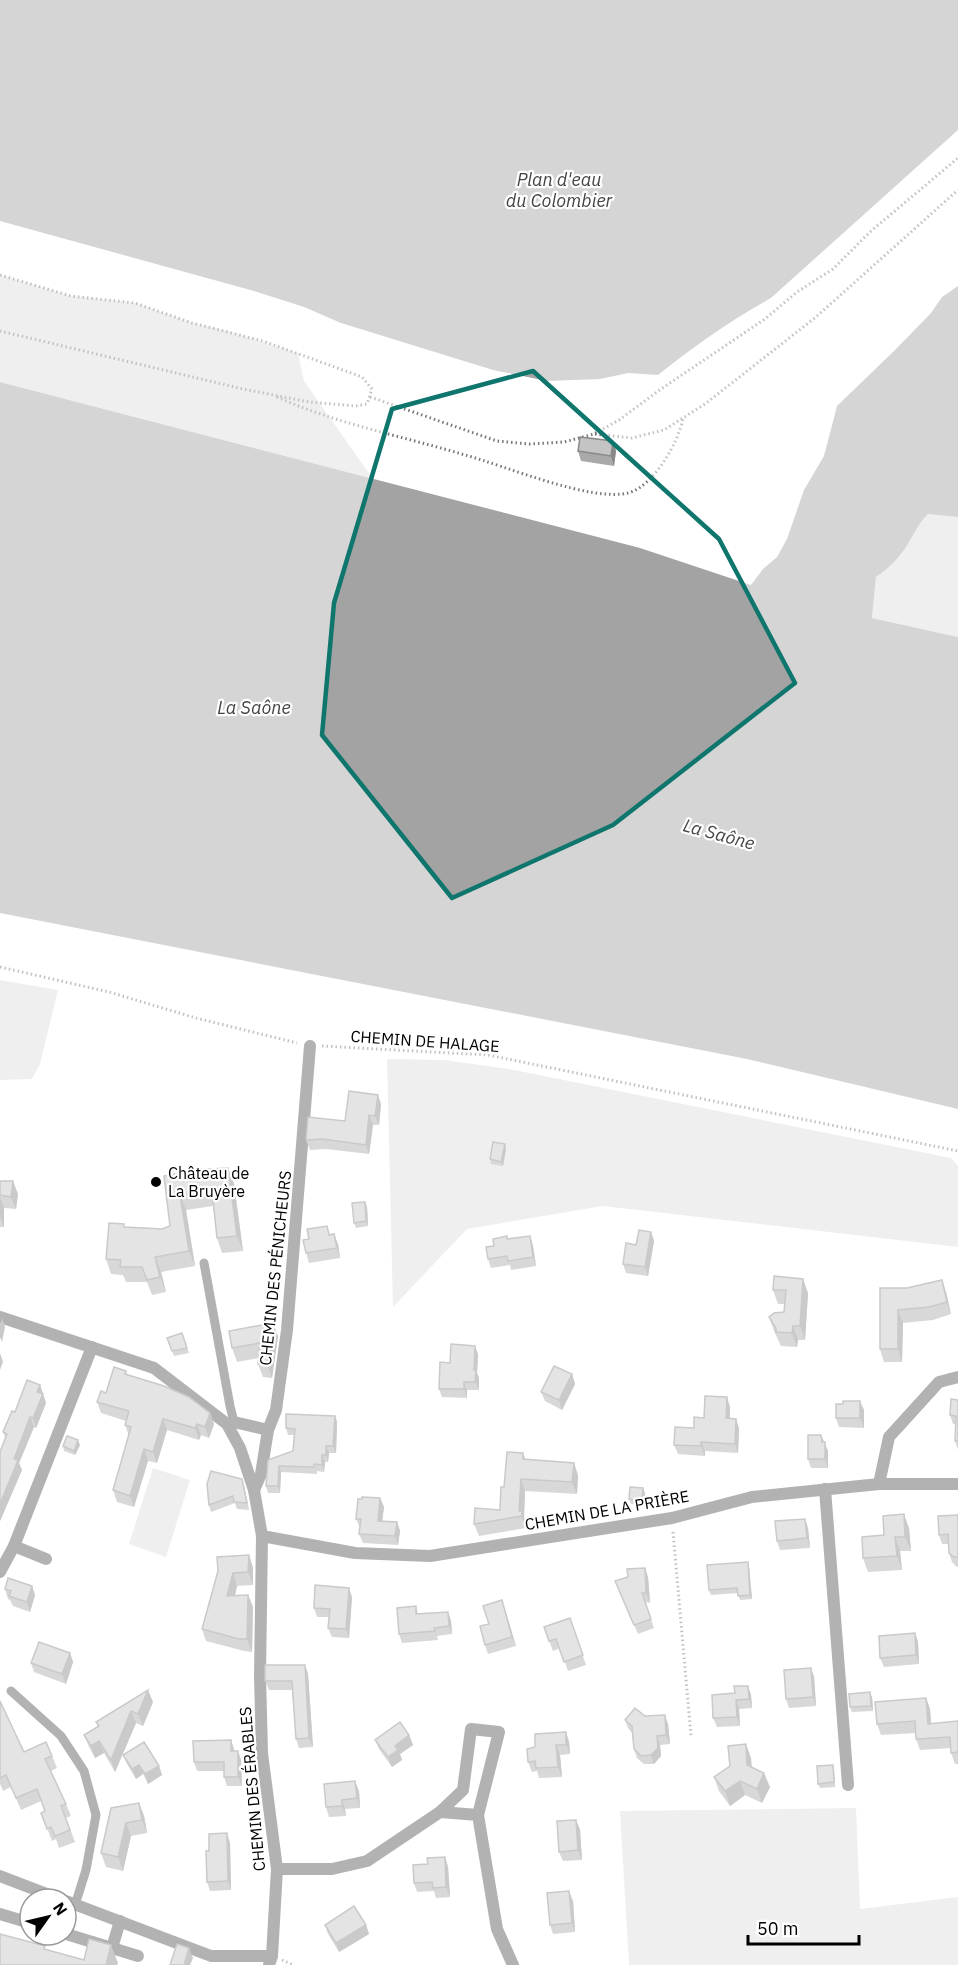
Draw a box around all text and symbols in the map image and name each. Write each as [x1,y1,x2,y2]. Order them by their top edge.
water label: Plan d'eau du Colombier [506,168,613,212]
water label: La Saône [217,696,291,719]
water label: La Saône [681,813,757,855]
street label: CHEMIN DE HALAGE [350,1026,500,1056]
place label: Château de La Bruyère [168,1163,250,1201]
street label: CHEMIN DES PÉNICHEURS [254,1169,295,1366]
marker: Château de La Bruyère [149,1175,163,1189]
street label: CHEMIN DE LA PRIÈRE [523,1485,691,1534]
street label: CHEMIN DES ÉRABLES [234,1706,269,1872]
north arrow [18,1887,78,1947]
text: N [49,1898,72,1919]
scale bar [748,1908,859,1946]
text: 50 m [757,1917,799,1940]

